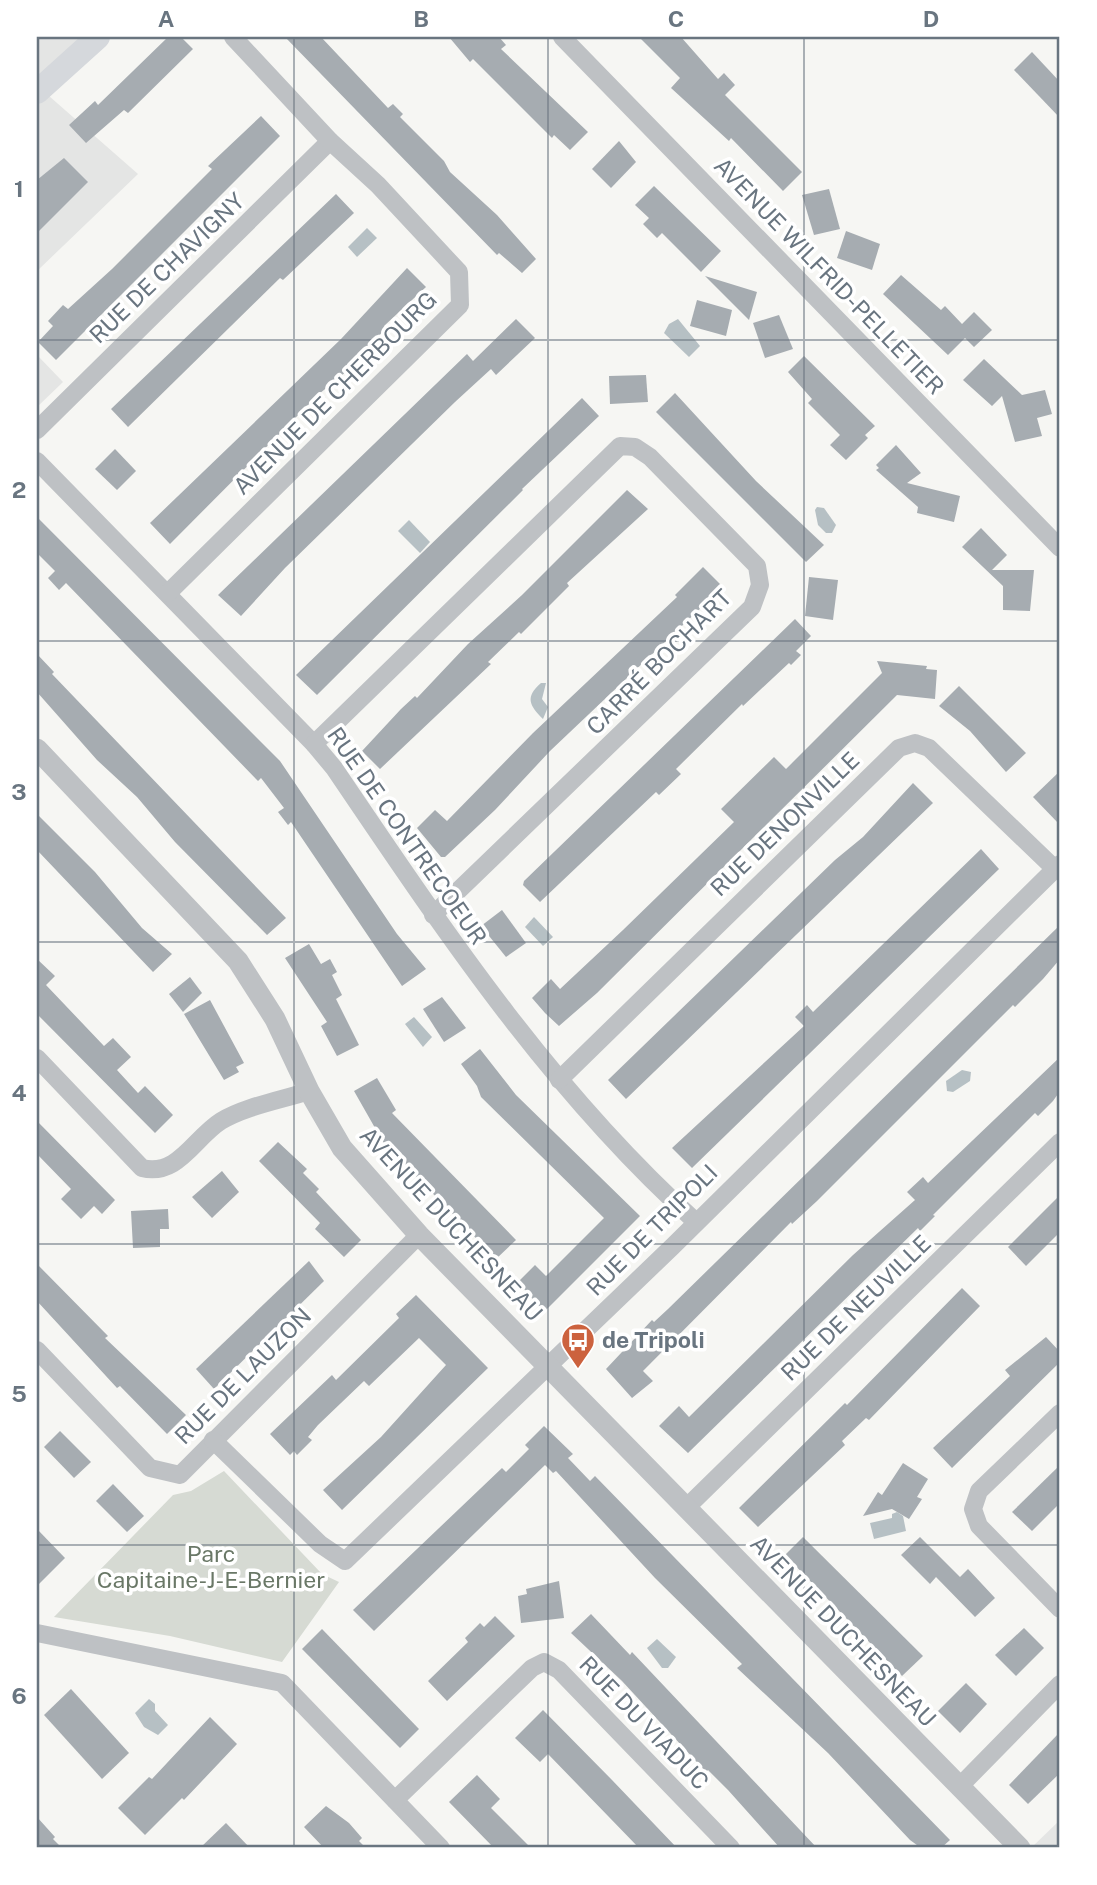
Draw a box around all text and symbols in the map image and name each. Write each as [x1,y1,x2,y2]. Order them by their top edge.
text: A [158,5,175,32]
text: B [413,5,429,32]
text: C [668,5,684,32]
text: D [923,5,939,32]
street label: AVENUE WILFRID-PELLETIER [709,152,950,400]
text: 1 [14,175,24,202]
street label: RUE DE CHAVIGNY [84,187,250,348]
street label: AVENUE DE CHERBOURG [227,285,442,500]
text: 2 [12,476,26,503]
street label: CARRÉ BOCHART [581,583,737,740]
street label: RUE DE CONTRECOEUR [322,722,493,950]
street label: RUE DENONVILLE [705,746,864,901]
text: 3 [11,778,27,805]
text: 4 [11,1079,27,1106]
street label: AVENUE DUCHESNEAU [355,1121,548,1326]
street label: RUE DE TRIPOLI [581,1159,723,1301]
street label: RUE DE NEUVILLE [775,1229,936,1386]
street label: RUE DE LAUZON [169,1302,316,1449]
bus stop icon: de Tripoli [559,1321,597,1370]
place label: de Tripoli [602,1326,705,1353]
text: 5 [11,1380,27,1407]
street label: AVENUE DUCHESNEAU [745,1530,942,1732]
park label: Parc Capitaine-J-E-Bernier [97,1540,325,1593]
street label: RUE DU VIADUC [574,1651,715,1795]
text: 6 [11,1682,27,1709]

